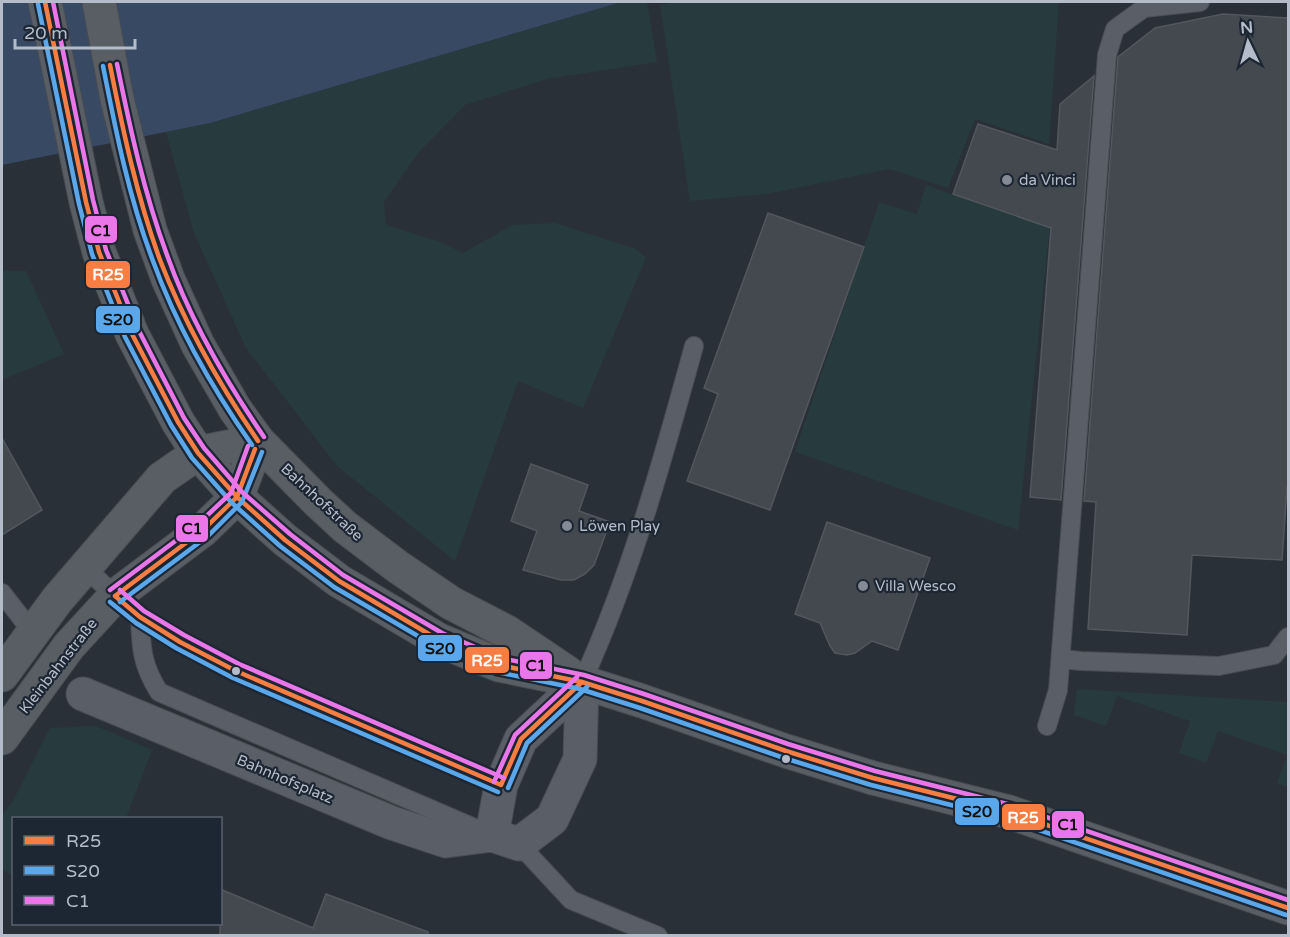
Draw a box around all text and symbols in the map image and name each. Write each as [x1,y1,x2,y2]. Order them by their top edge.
scale bar [15,12,135,50]
north arrow [1218,12,1278,72]
text: N [1240,18,1254,39]
text: 20 m [24,22,68,44]
place label: da Vinci [1019,171,1076,189]
marker: da Vinci [1000,173,1014,187]
line badge: C1 [84,215,118,244]
text: C1 [90,221,112,241]
line badge: R25 [85,260,131,289]
text: R25 [92,265,124,285]
line badge: S20 [95,305,141,334]
text: S20 [103,310,133,330]
street label: Bahnhofstraße [277,459,367,545]
line badge: C1 [175,514,209,543]
place label: Löwen Play [579,517,660,535]
text: C1 [181,519,203,539]
marker: Löwen Play [560,519,574,533]
place label: Villa Wesco [875,577,956,595]
marker: Villa Wesco [856,579,870,593]
street label: Kleinbahnstraße [15,615,101,717]
line badge: S20 [417,634,463,662]
text: S20 [425,639,455,659]
line badge: R25 [464,646,510,674]
text: R25 [471,651,503,671]
line badge: C1 [519,651,553,680]
text: C1 [525,656,547,676]
unlabelled marker [230,665,242,677]
street label: Bahnhofsplatz [234,751,336,807]
unlabelled marker [780,753,792,765]
line badge: S20 [954,797,1000,826]
text: S20 [962,802,992,822]
line badge: R25 [1001,803,1046,831]
text: R25 [1007,808,1039,828]
line badge: C1 [1051,810,1085,839]
text: C1 [1057,815,1079,835]
legend [12,817,222,925]
text: R25 [66,830,101,852]
text: S20 [66,860,100,882]
text: C1 [66,890,90,912]

